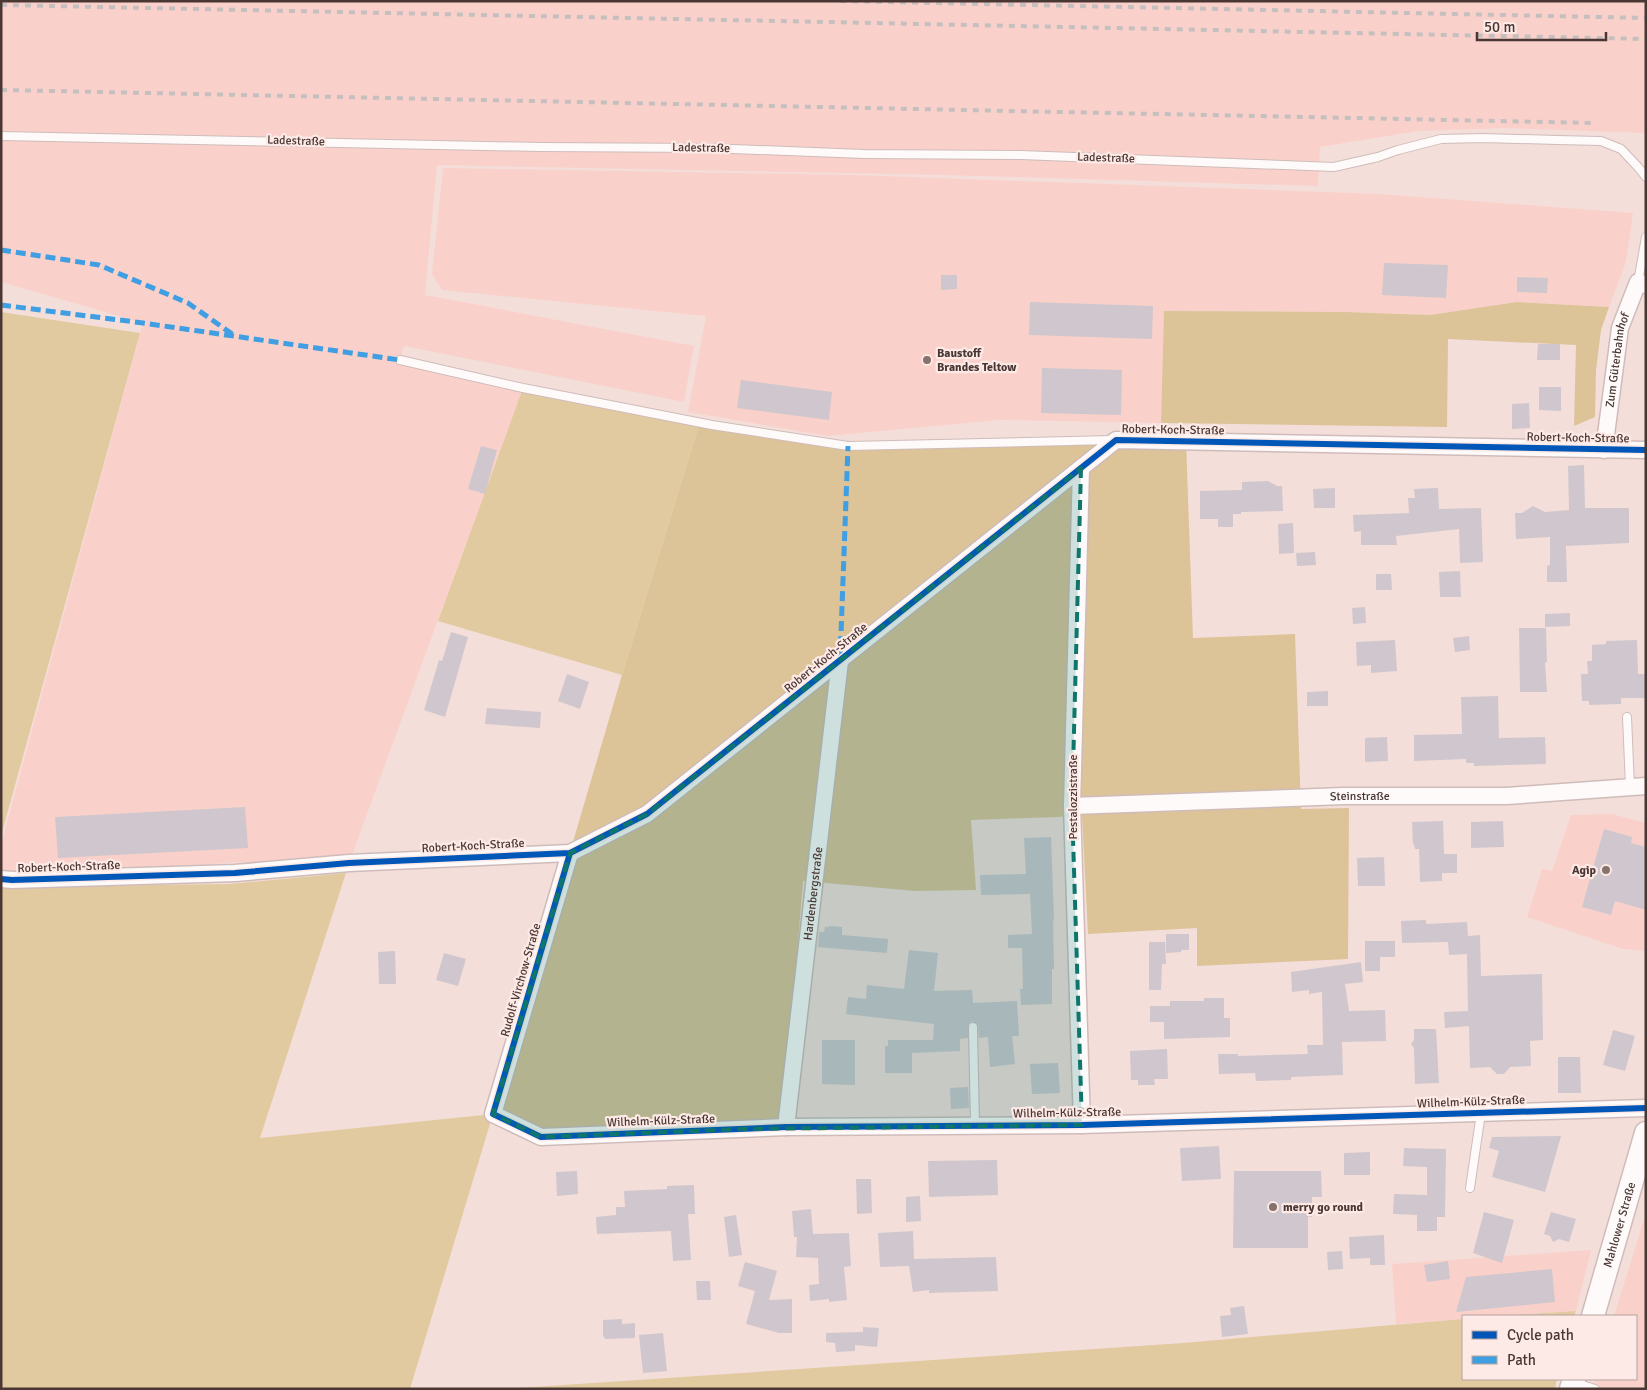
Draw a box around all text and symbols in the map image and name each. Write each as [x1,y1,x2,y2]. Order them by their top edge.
scale bar [1477,10,1606,42]
text: 50 m [1484,18,1515,36]
street label: Ladestraße [267,132,325,150]
street label: Ladestraße [672,140,730,156]
street label: Ladestraße [1077,149,1135,167]
street label: Zum Güterbahnhof [1602,309,1633,409]
place label: Baustoff Brandes Teltow [937,346,1017,375]
marker: Baustoff Brandes Teltow [921,354,933,366]
street label: Robert-Koch-Straße [1121,422,1225,438]
street label: Robert-Koch-Straße [1526,430,1630,446]
street label: Robert-Koch-Straße [781,620,871,696]
street label: Pestalozzistraße [1066,755,1081,839]
street label: Steinstraße [1330,788,1390,804]
street label: Robert-Koch-Straße [421,836,525,856]
street label: Hardenbergstraße [800,846,826,941]
street label: Robert-Koch-Straße [17,858,121,876]
place label: Agip [1572,863,1597,878]
marker: Agip [1600,864,1612,876]
street label: Rudolf-Virchow-Straße [498,921,544,1039]
street label: Wilhelm-Külz-Straße [1417,1093,1525,1111]
street label: Wilhelm-Külz-Straße [1013,1105,1121,1121]
street label: Wilhelm-Külz-Straße [607,1112,715,1130]
street label: Mahlower Straße [1600,1180,1639,1269]
place label: merry go round [1283,1200,1364,1215]
marker: merry go round [1267,1201,1279,1213]
legend [1462,1315,1637,1380]
text: Cycle path [1507,1326,1574,1344]
text: Path [1507,1351,1536,1369]

